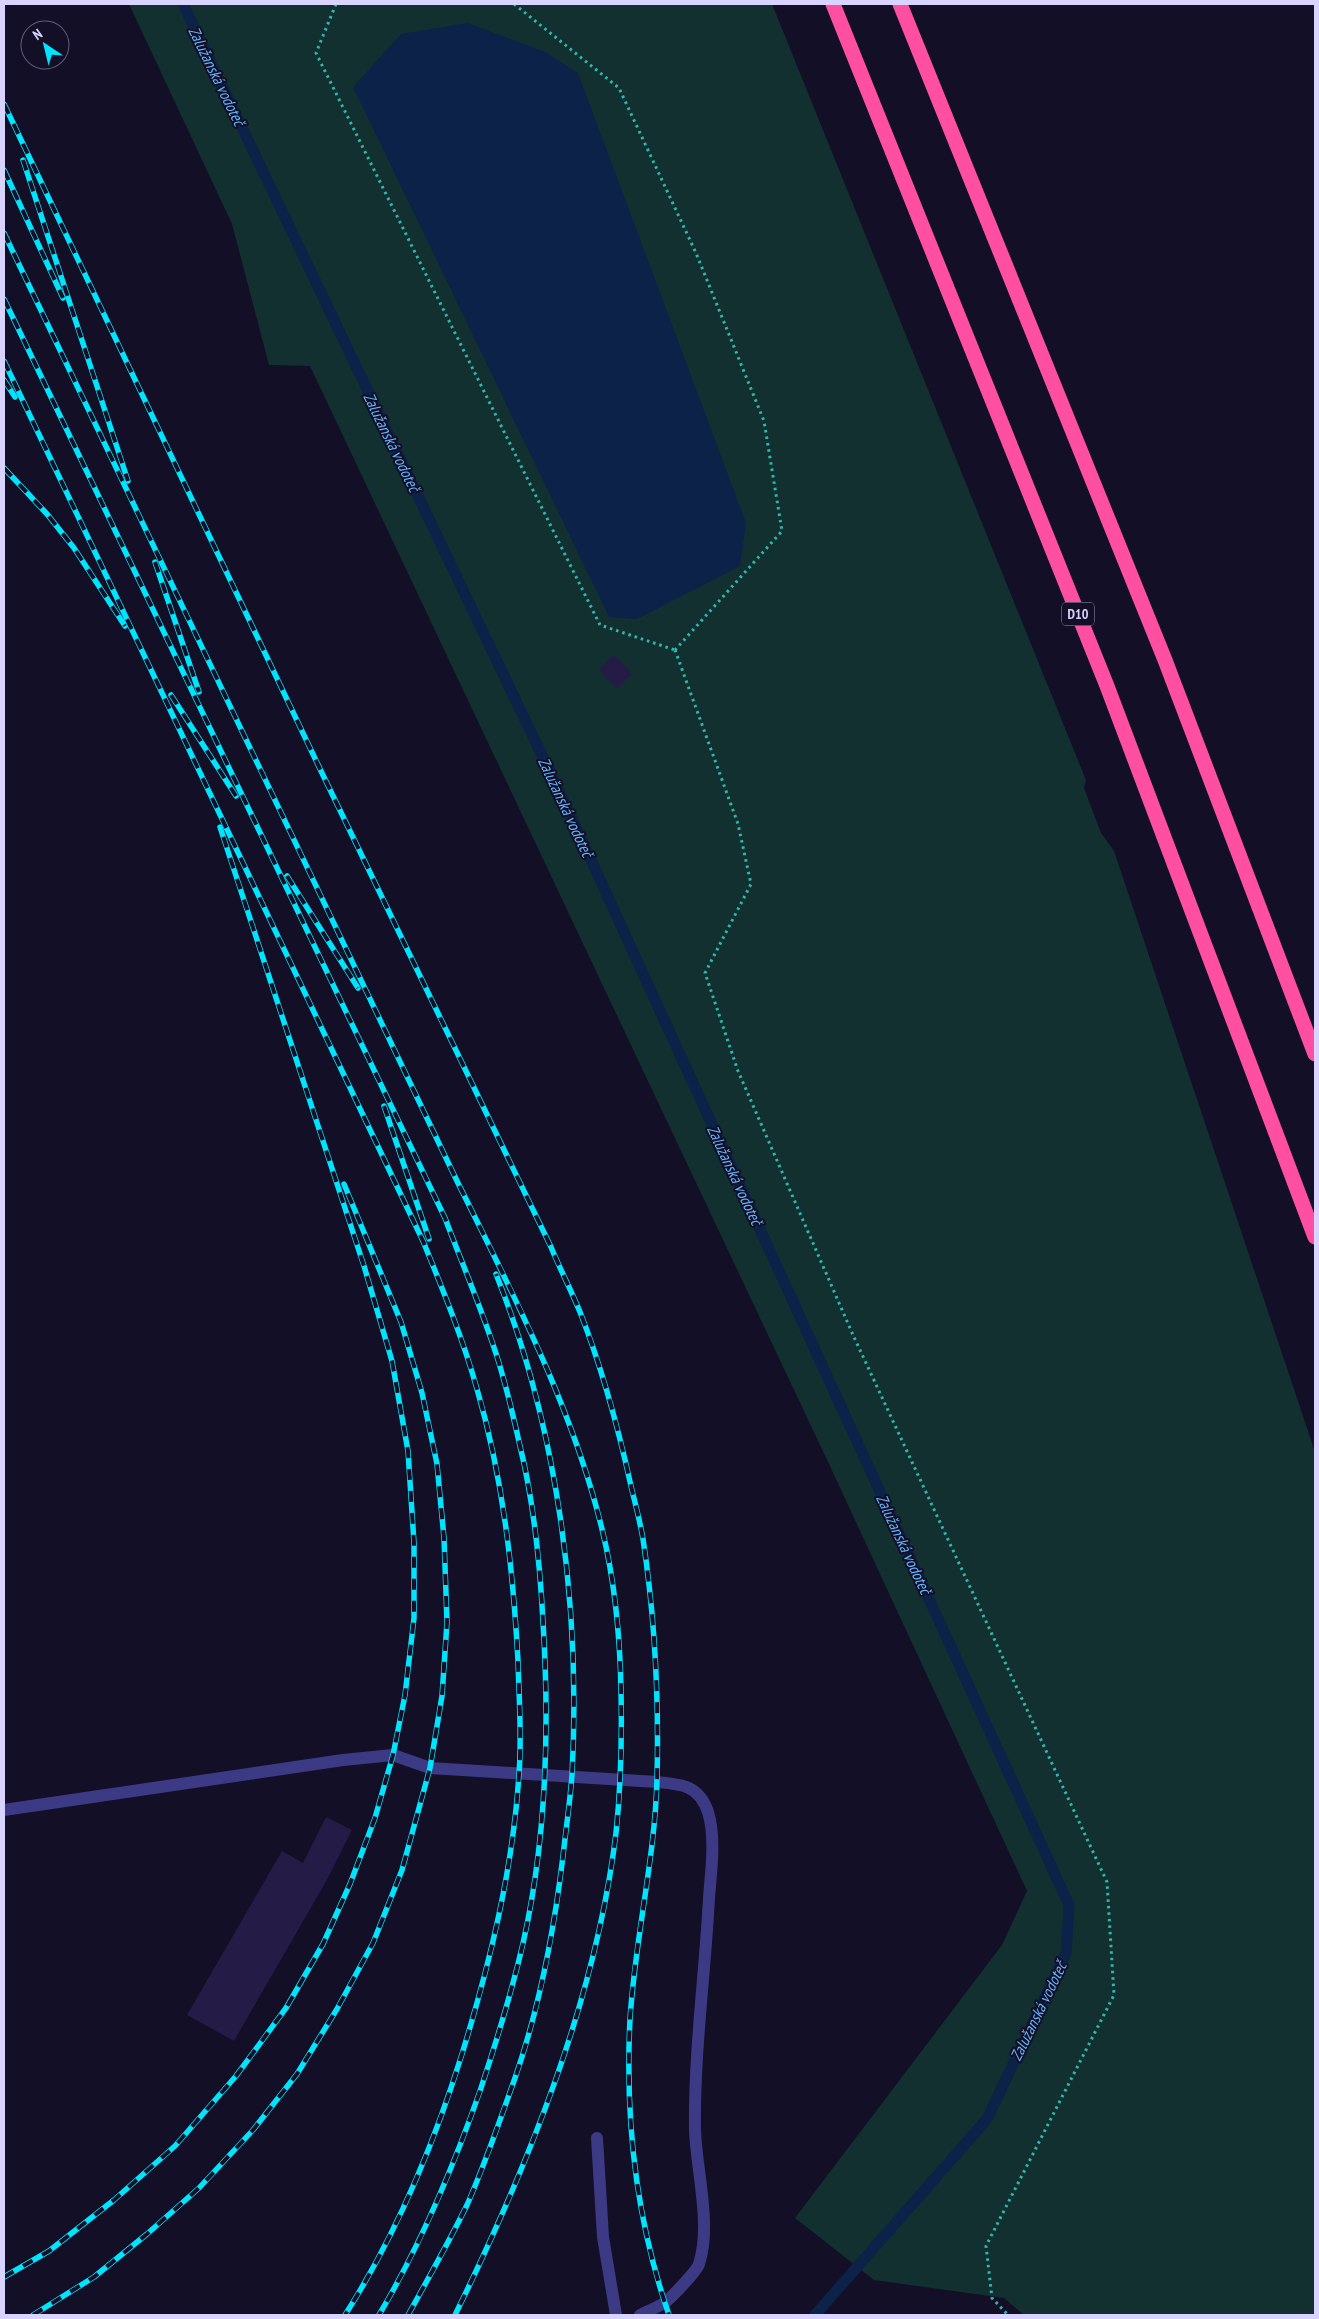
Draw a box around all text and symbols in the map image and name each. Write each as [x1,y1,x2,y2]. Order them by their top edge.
north arrow [20,20,70,70]
water label: Zalužanská vodoteč [184,23,251,132]
text: N [29,25,46,44]
water label: Zalužanská vodoteč [359,389,426,498]
road number: D10 [1062,602,1094,626]
water label: Zalužanská vodoteč [534,754,599,863]
water label: Zalužanská vodoteč [703,1122,768,1231]
water label: Zalužanská vodoteč [872,1491,937,1600]
water label: Zalužanská vodoteč [1005,1955,1072,2064]

